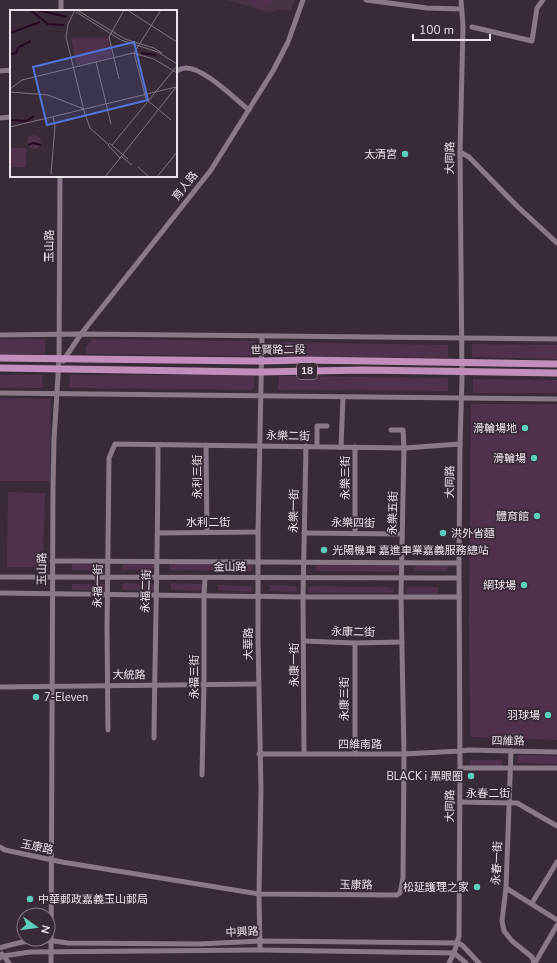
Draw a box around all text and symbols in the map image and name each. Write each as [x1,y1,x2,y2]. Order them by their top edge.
inset map [10,10,177,177]
scale bar [413,16,490,42]
text: 100 m [419,22,454,38]
street label: 大同路 [442,141,458,175]
place label: 太清宮 [364,147,397,162]
marker: 太清宮 [400,149,410,159]
street label: 育人路 [169,168,201,204]
street label: 玉山路 [42,230,57,263]
street label: 世賢路二段 [250,342,306,358]
road number: 18 [297,363,317,379]
place label: 滑輪場地 [473,421,517,436]
marker: 滑輪場地 [520,423,530,433]
street label: 永樂二街 [266,428,310,444]
place label: 滑輪場 [493,451,526,466]
marker: 滑輪場 [529,453,539,463]
street label: 永利三街 [190,455,205,499]
street label: 永樂三街 [338,456,353,500]
street label: 大同路 [442,465,458,499]
street label: 永樂一街 [286,489,302,533]
street label: 永樂五街 [385,491,401,535]
place label: 體育館 [496,509,529,524]
marker: 體育館 [532,511,542,521]
street label: 水利二街 [186,515,230,530]
street label: 永樂四街 [331,515,375,531]
place label: 洪外省麵 [451,526,495,541]
marker: 洪外省麵 [438,528,448,538]
place label: 光陽機車 嘉進車業嘉義服務總站 [332,543,489,558]
marker: 光陽機車 嘉進車業嘉義服務總站 [319,545,329,555]
street label: 玉山路 [34,552,50,586]
street label: 金山路 [213,559,247,575]
street label: 永福一街 [90,564,106,608]
street label: 永福二街 [138,569,154,613]
place label: 網球場 [483,578,516,593]
marker: 網球場 [519,580,529,590]
street label: 永康二街 [331,624,375,640]
street label: 大華路 [241,628,256,661]
street label: 永康一街 [287,643,302,687]
street label: 永福三街 [187,655,202,699]
street label: 大統路 [112,667,146,683]
street label: 永康三街 [337,677,352,721]
place label: 7-Eleven [44,690,88,705]
marker: 7-Eleven [31,692,41,702]
place label: 羽球場 [507,708,540,723]
marker: 羽球場 [543,710,553,720]
street label: 四維路 [491,733,525,749]
street label: 四維南路 [338,737,382,752]
place label: BLACK i 黑眼圈 [386,769,463,784]
marker: BLACK i 黑眼圈 [466,771,476,781]
street label: 永春二街 [466,786,510,801]
street label: 大同路 [442,789,458,823]
street label: 玉康路 [19,836,55,858]
street label: 永春一街 [488,841,506,885]
street label: 玉康路 [339,877,373,893]
place label: 松延護理之家 [403,880,469,895]
marker: 松延護理之家 [472,882,482,892]
place label: 中華郵政嘉義玉山郵局 [38,892,148,907]
marker: 中華郵政嘉義玉山郵局 [25,894,35,904]
north arrow [16,907,56,947]
text: N [37,923,53,935]
street label: 中興路 [225,924,259,940]

